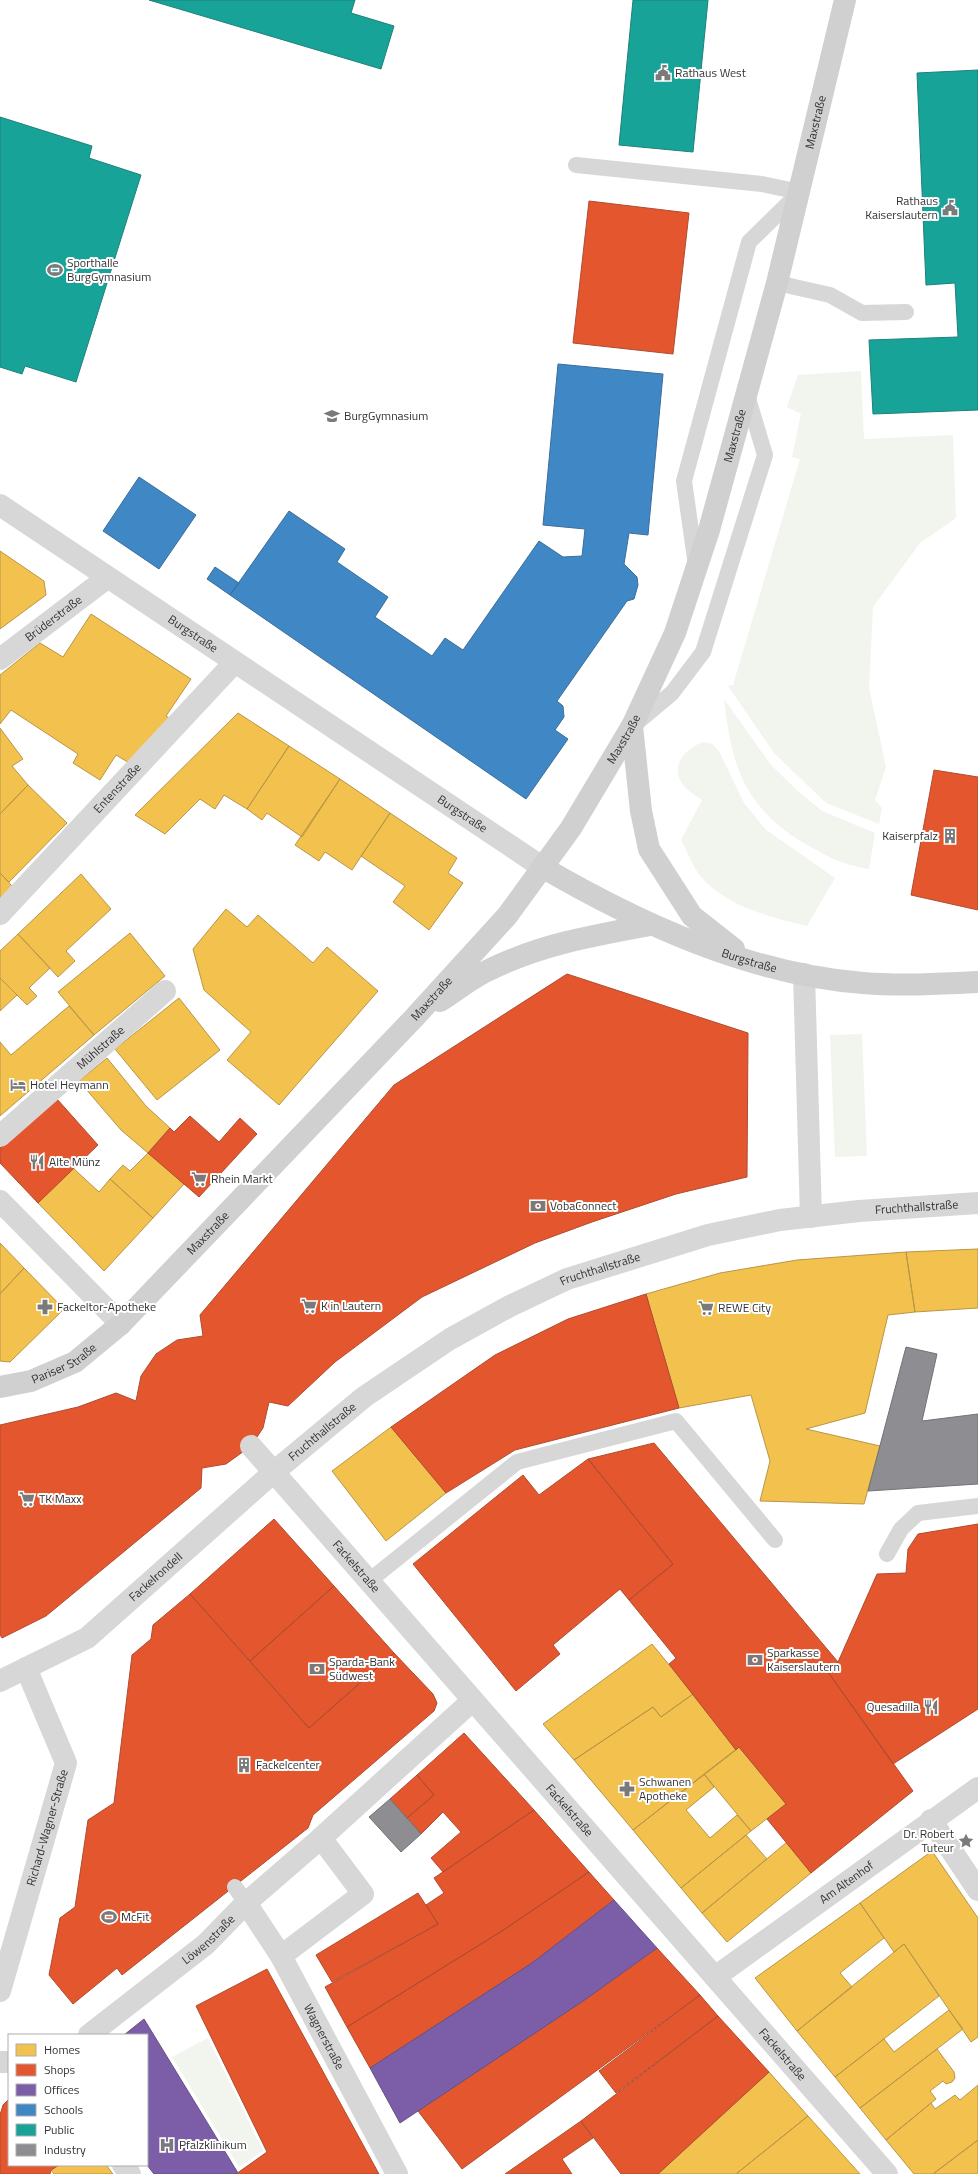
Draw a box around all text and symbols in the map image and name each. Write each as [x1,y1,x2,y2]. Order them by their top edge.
place label: Rathaus West [675,63,747,82]
public building icon: Rathaus West [654,64,672,82]
street label: Maxstraße [800,93,831,151]
place label: Rathaus Kaiserslautern [865,191,938,224]
public building icon: Rathaus Kaiserslautern [941,199,959,217]
place label: Sporthalle BurgGymnasium [67,253,151,286]
sports icon: Sporthalle BurgGymnasium [46,261,64,279]
place label: BurgGymnasium [344,406,428,425]
school or university icon: BurgGymnasium [323,407,341,425]
street label: Maxstraße [718,407,751,465]
street label: Brüderstraße [20,590,86,646]
street label: Burgstraße [164,610,222,657]
street label: Maxstraße [601,711,645,767]
street label: Entenstraße [89,758,145,817]
street label: Burgstraße [434,790,492,837]
place label: Kaiserpfalz [882,826,938,845]
building icon: Kaiserpfalz [941,827,959,845]
street label: Burgstraße [719,943,779,977]
street label: Maxstraße [406,972,457,1025]
street label: Mühlstraße [72,1021,129,1074]
place label: Hotel Heymann [30,1075,109,1094]
hotel icon: Hotel Heymann [9,1076,27,1094]
place label: Alte Münz [49,1152,100,1171]
restaurant icon: Alte Münz [28,1153,46,1171]
place label: Rhein Markt [211,1169,274,1188]
supermarket icon: Rhein Markt [190,1170,208,1188]
street label: Fruchthallstraße [874,1194,959,1219]
place label: VobaConnect [550,1196,617,1215]
bank icon: VobaConnect [529,1197,547,1215]
street label: Maxstraße [182,1207,233,1259]
street label: Fruchthallstraße [556,1247,642,1290]
place label: K in Lautern [321,1296,381,1315]
place label: Fackeltor-Apotheke [57,1297,156,1316]
supermarket icon: K in Lautern [300,1297,318,1315]
pharmacy icon: Fackeltor-Apotheke [36,1298,54,1316]
place label: REWE City [718,1298,771,1317]
supermarket icon: REWE City [697,1299,715,1317]
street label: Pariser Straße [28,1338,100,1389]
street label: Fruchthallstraße [284,1397,360,1465]
place label: TK Maxx [39,1489,82,1508]
supermarket icon: TK Maxx [18,1490,36,1508]
street label: Fackelstraße [328,1536,385,1597]
street label: Fackelrondell [124,1547,187,1606]
place label: Sparkasse Kaiserslautern [767,1643,840,1676]
bank icon: Sparkasse Kaiserslautern [746,1651,764,1669]
place label: Sparda-Bank Südwest [329,1652,395,1685]
bank icon: Sparda-Bank Südwest [308,1660,326,1678]
place label: Quesadilla [867,1697,919,1716]
restaurant icon: Quesadilla [922,1698,940,1716]
place label: Fackelcenter [256,1755,320,1774]
building icon: Fackelcenter [235,1756,253,1774]
street label: Richard-Wagner-Straße [21,1767,73,1888]
place label: Schwanen Apotheke [639,1772,691,1805]
street label: Fackelstraße [541,1780,598,1841]
pharmacy icon: Schwanen Apotheke [618,1780,636,1798]
place label: Dr. Robert Tuteur [903,1824,955,1857]
place icon: Dr. Robert Tuteur [957,1832,975,1850]
street label: Am Altenhof [815,1856,878,1908]
place label: McFit [121,1907,150,1926]
sports icon: McFit [100,1908,118,1926]
street label: Löwenstraße [177,1910,239,1969]
street label: Wagnerstraße [299,2000,350,2073]
street label: Fackelstraße [755,2024,811,2085]
legend [8,2034,148,2166]
text: Homes [44,2040,80,2059]
text: Shops [44,2060,76,2079]
text: Offices [44,2080,80,2099]
text: Schools [44,2100,84,2119]
text: Public [44,2120,74,2139]
place label: Pfalzklinikum [179,2135,247,2154]
hospital icon: Pfalzklinikum [158,2136,176,2154]
text: Industry [44,2140,86,2159]

